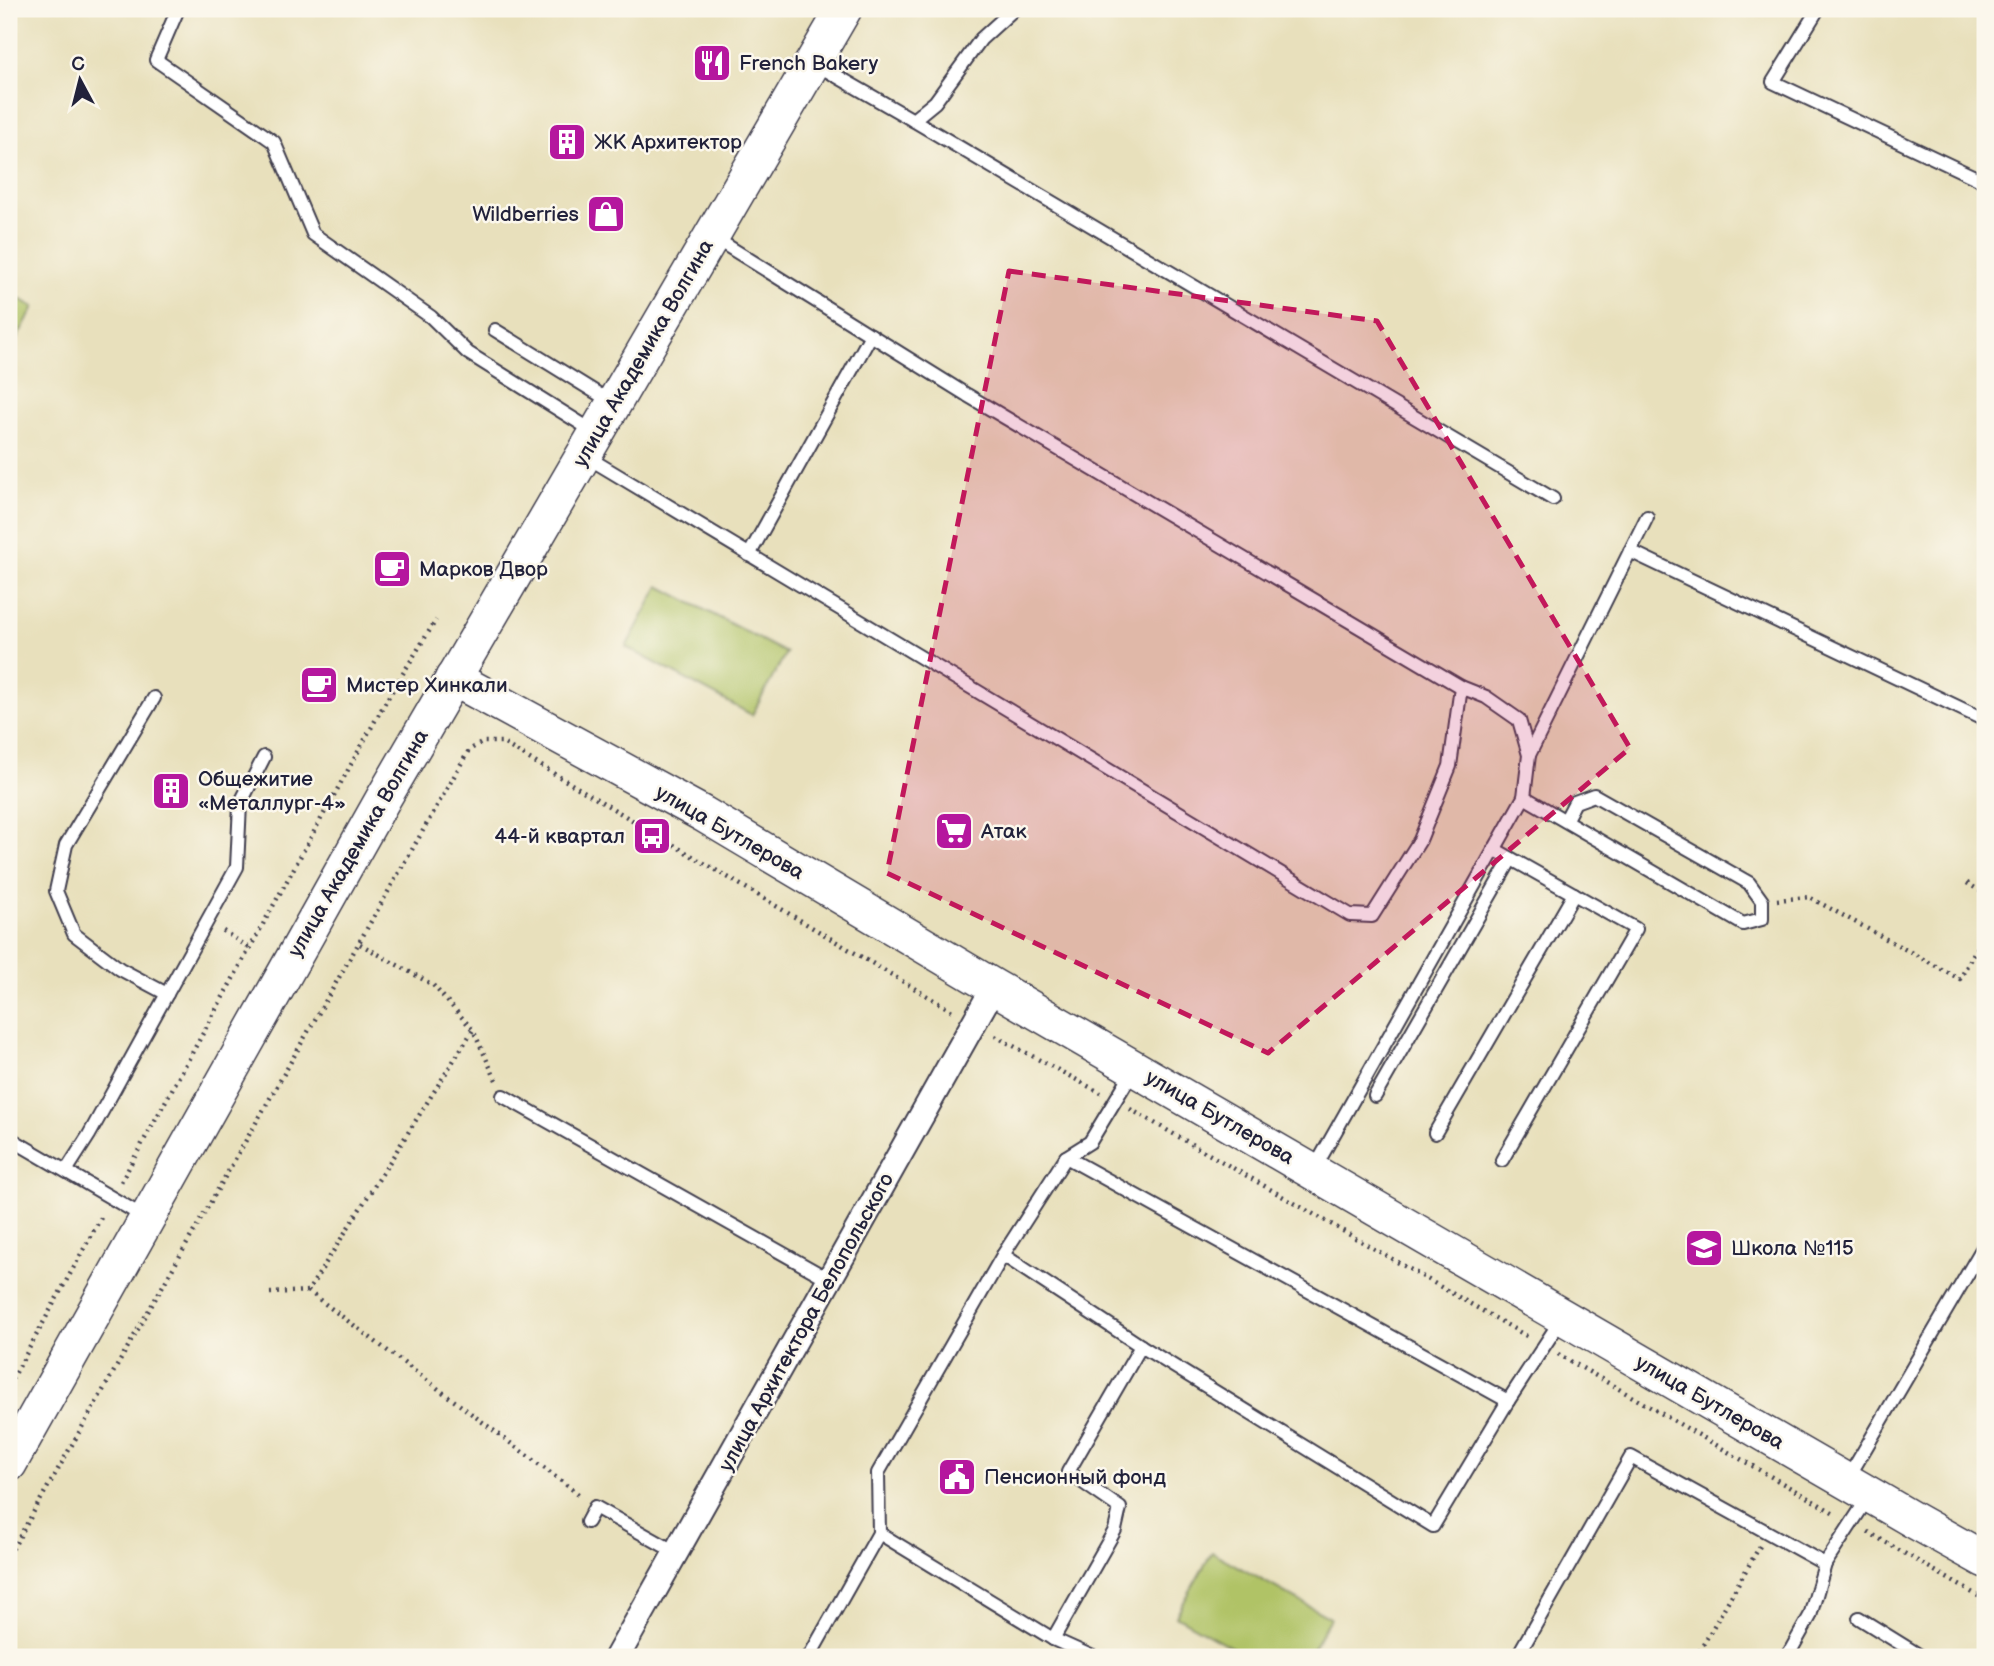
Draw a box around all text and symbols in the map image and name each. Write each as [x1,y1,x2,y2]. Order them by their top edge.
restaurant icon: French Bakery [691,42,733,84]
north arrow [46,46,116,116]
place label: French Bakery [739,51,879,76]
text: С [70,52,86,77]
building icon: ЖК Архитектор [546,121,588,163]
place label: ЖК Архитектор [594,130,742,155]
shop icon: Wildberries [585,193,627,235]
place label: Wildberries [472,202,579,227]
street label: улица Академика Волгина [568,234,719,472]
cafe icon: Марков Двор [371,548,413,590]
place label: Марков Двор [419,557,548,582]
cafe icon: Мистер Хинкали [298,664,340,706]
place label: Мистер Хинкали [346,673,508,698]
street label: улица Академика Волгина [283,724,434,962]
place label: Общежитие «Металлург-4» [198,767,346,816]
building icon: Общежитие «Металлург-4» [150,770,192,812]
street label: улица Бутлерова [651,780,809,885]
supermarket icon: Атак [933,810,975,852]
bus stop icon: 44-й квартал [631,815,673,857]
place label: Атак [980,819,1027,844]
place label: 44-й квартал [494,824,625,849]
street label: улица Бутлерова [1141,1065,1299,1170]
street label: улица Архитектора Белопольского [714,1169,899,1476]
school or university icon: Школа №115 [1683,1227,1725,1269]
place label: Школа №115 [1731,1236,1854,1261]
street label: улица Бутлерова [1631,1350,1789,1455]
public building icon: Пенсионный фонд [936,1456,978,1498]
place label: Пенсионный фонд [984,1465,1166,1490]

